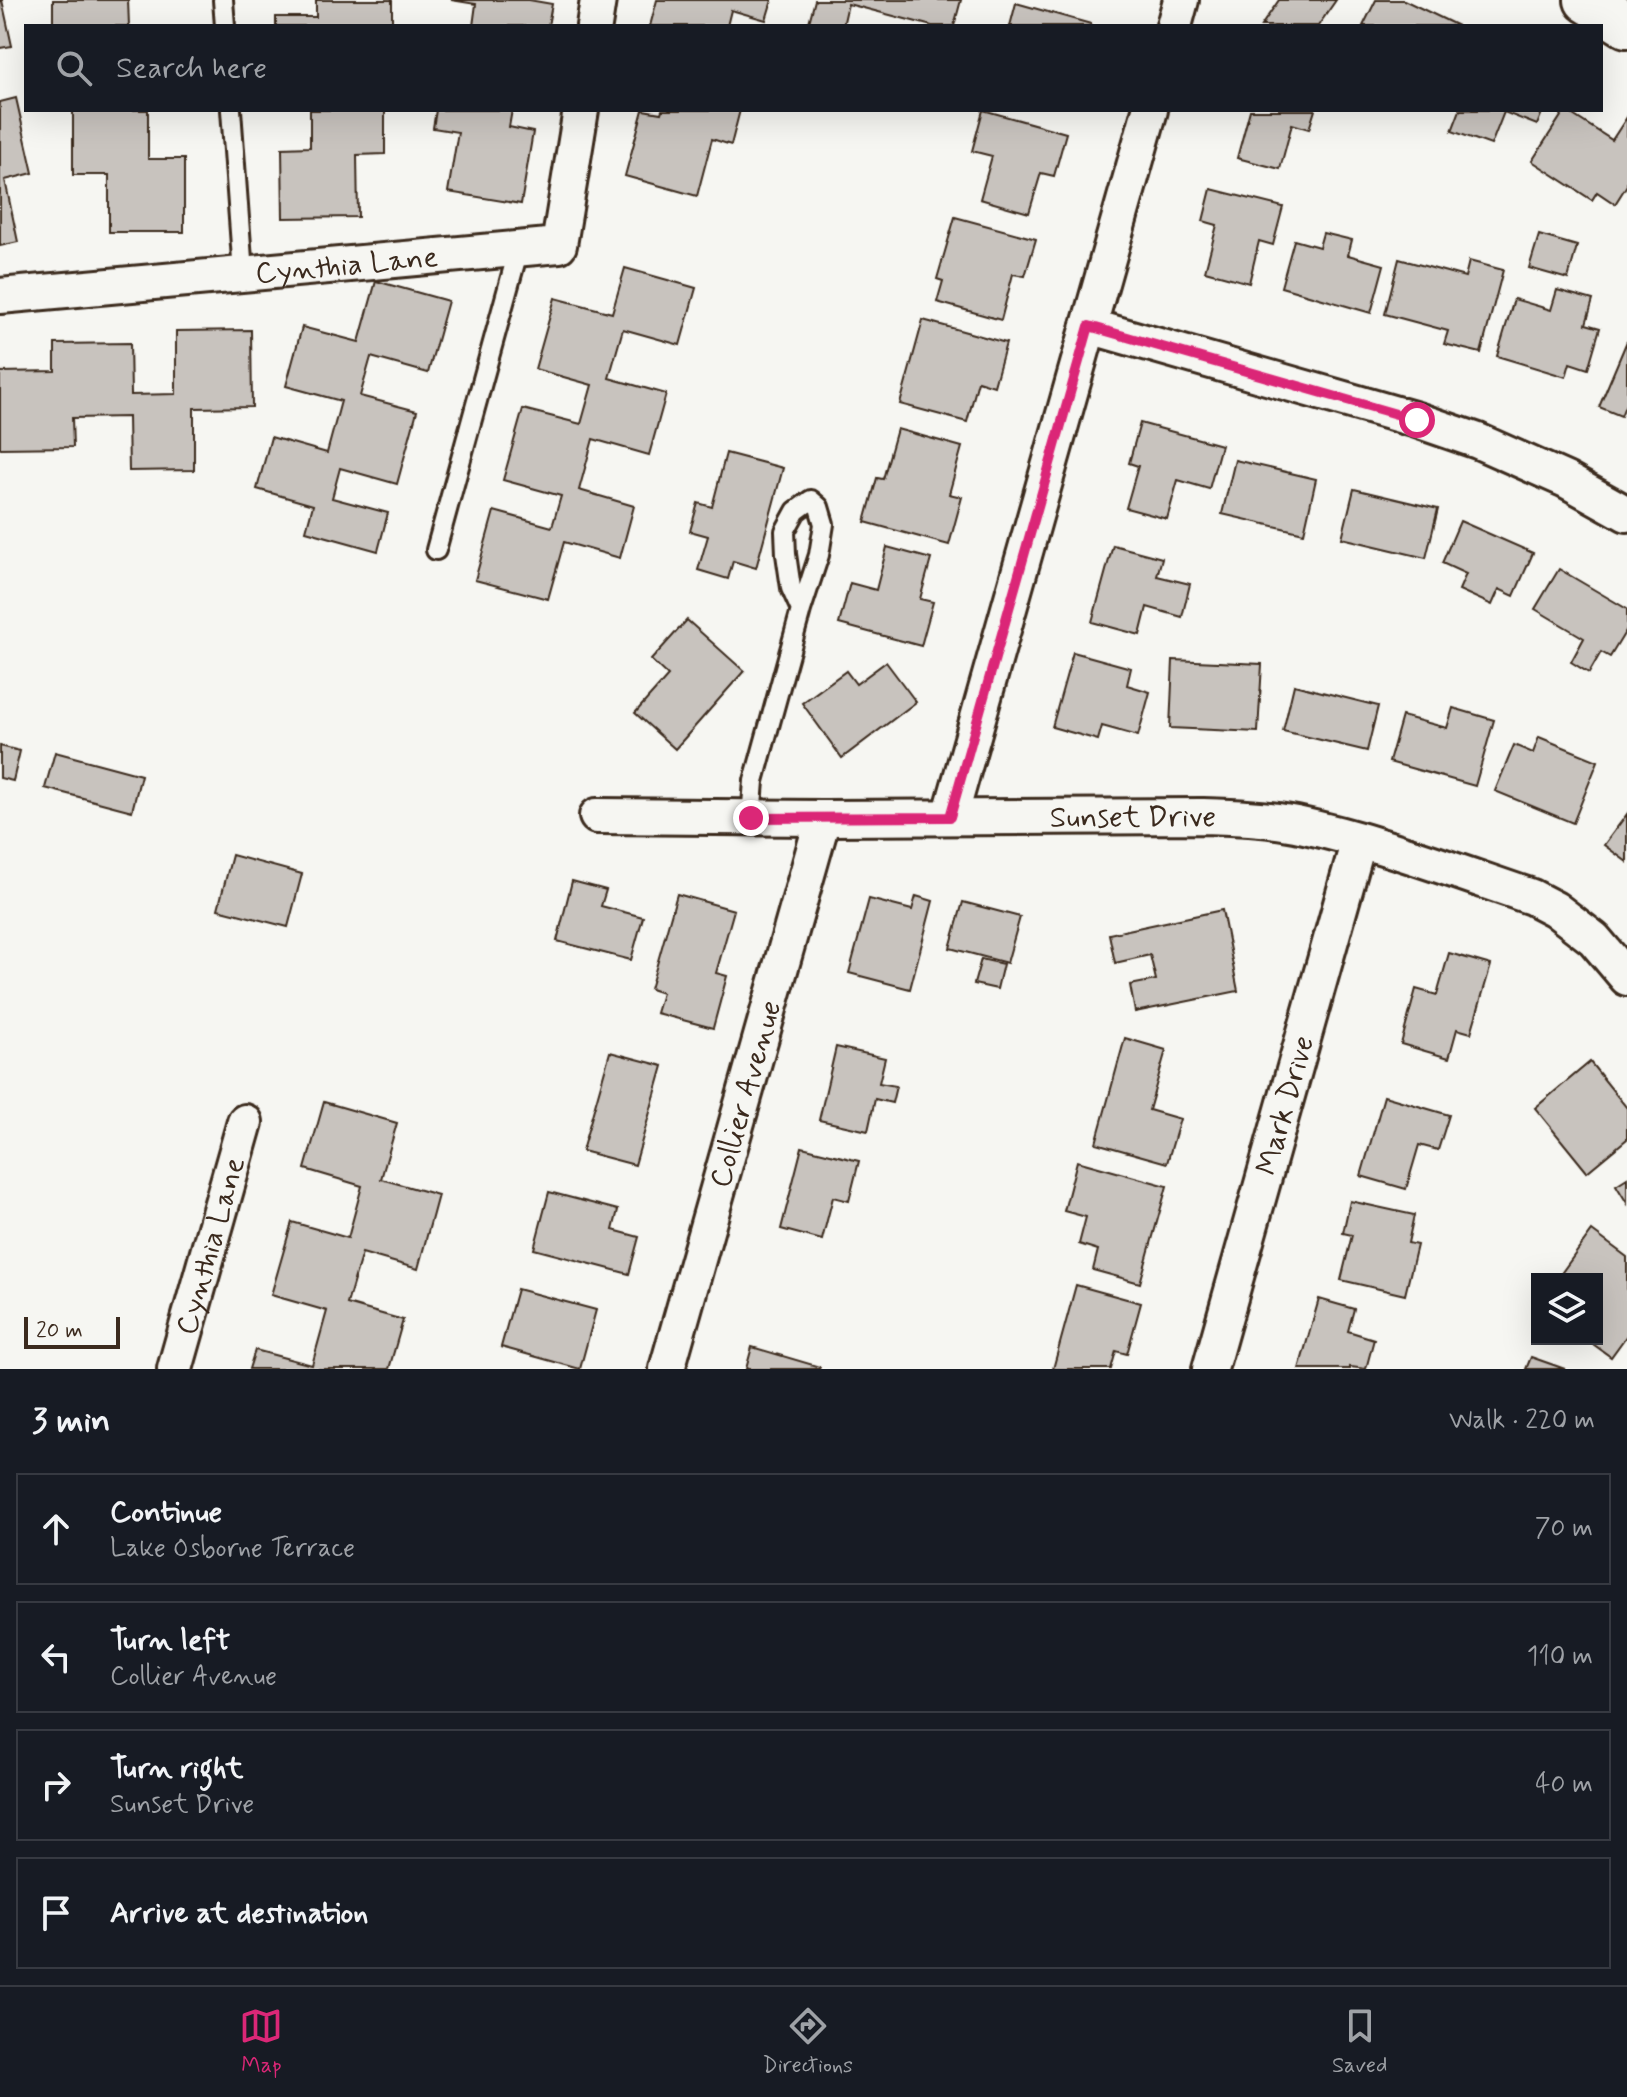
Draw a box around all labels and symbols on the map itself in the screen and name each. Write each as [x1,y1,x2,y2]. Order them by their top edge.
street label: Cynthia Lane [254,238,440,294]
route start [1399,402,1435,438]
street label: Sunset Drive [1050,798,1217,838]
route end [733,800,769,836]
street label: Collier Avenue [701,996,791,1192]
street label: Mark Drive [1248,1031,1324,1180]
street label: Cynthia Lane [168,1153,255,1340]
scale bar [24,1313,120,1349]

